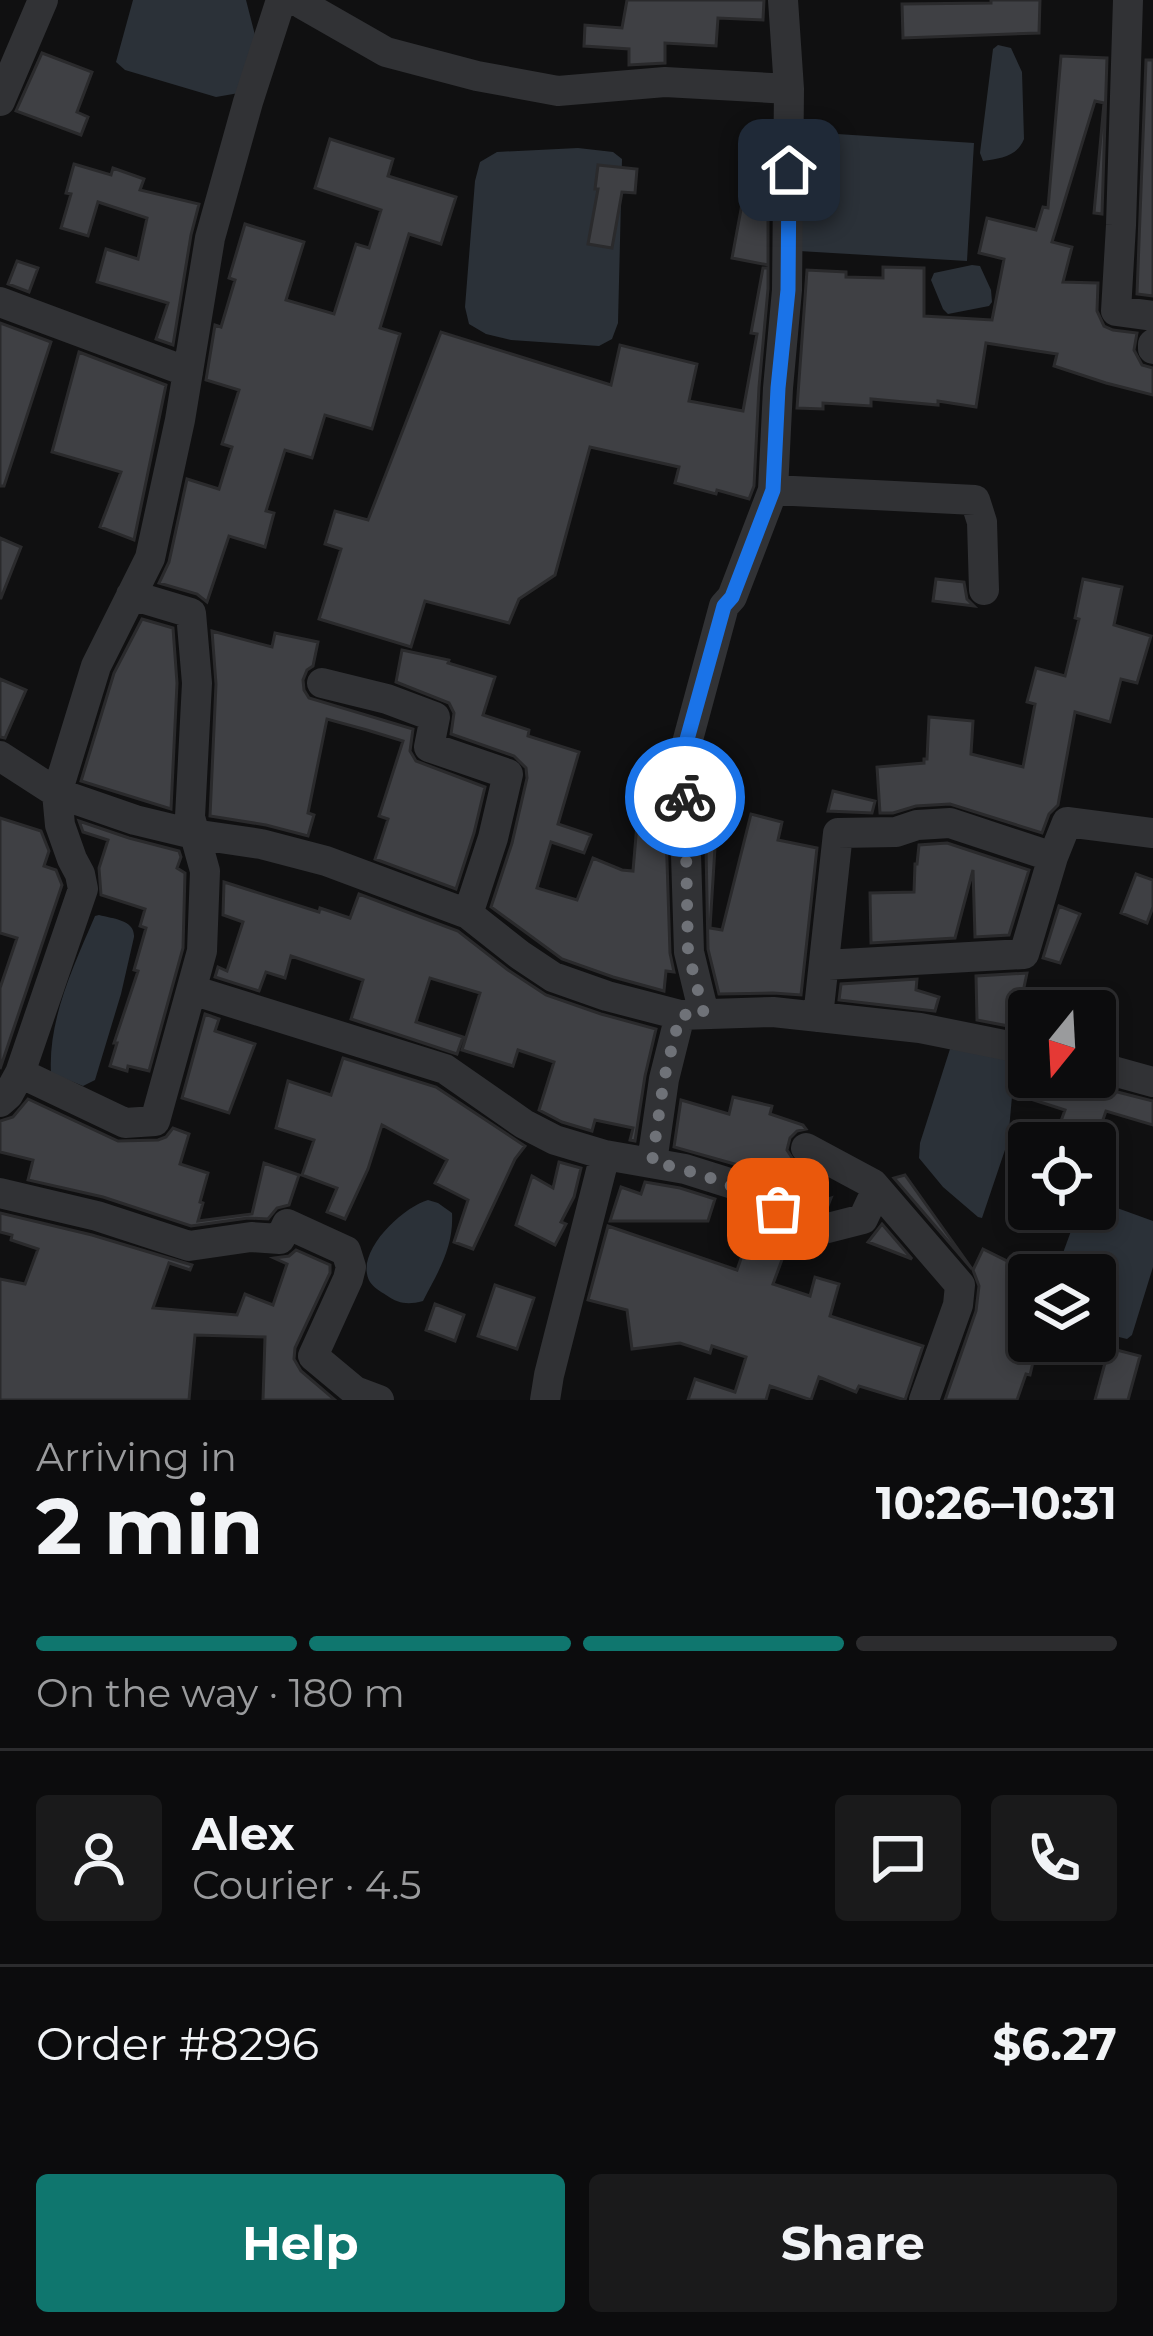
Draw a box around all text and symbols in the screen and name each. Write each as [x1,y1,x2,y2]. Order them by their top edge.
pin [738,119,840,221]
icon: home [756,137,822,203]
courier [625,737,745,857]
icon: bike [652,764,718,830]
north arrow [1008,990,1116,1098]
map controls [1008,990,1116,1362]
button: locate [1008,1122,1116,1230]
pin [727,1158,829,1260]
icon: bag [745,1176,811,1242]
button: layers [1008,1254,1116,1362]
text: Arriving in [36,1433,237,1481]
text: 10:26–10:31 [876,1475,1117,1530]
text: 2 min [36,1478,263,1574]
text: On the way · 180 m [36,1669,405,1717]
button: person [36,1795,162,1921]
button: chat [835,1795,961,1921]
button: phone [991,1795,1117,1921]
text: Alex [192,1806,295,1861]
text: Courier · 4.5 [192,1861,422,1909]
text: Order #8296 [36,2016,319,2071]
text: $6.27 [992,2016,1117,2071]
button: Help [36,2174,565,2312]
button: Share [589,2174,1117,2312]

